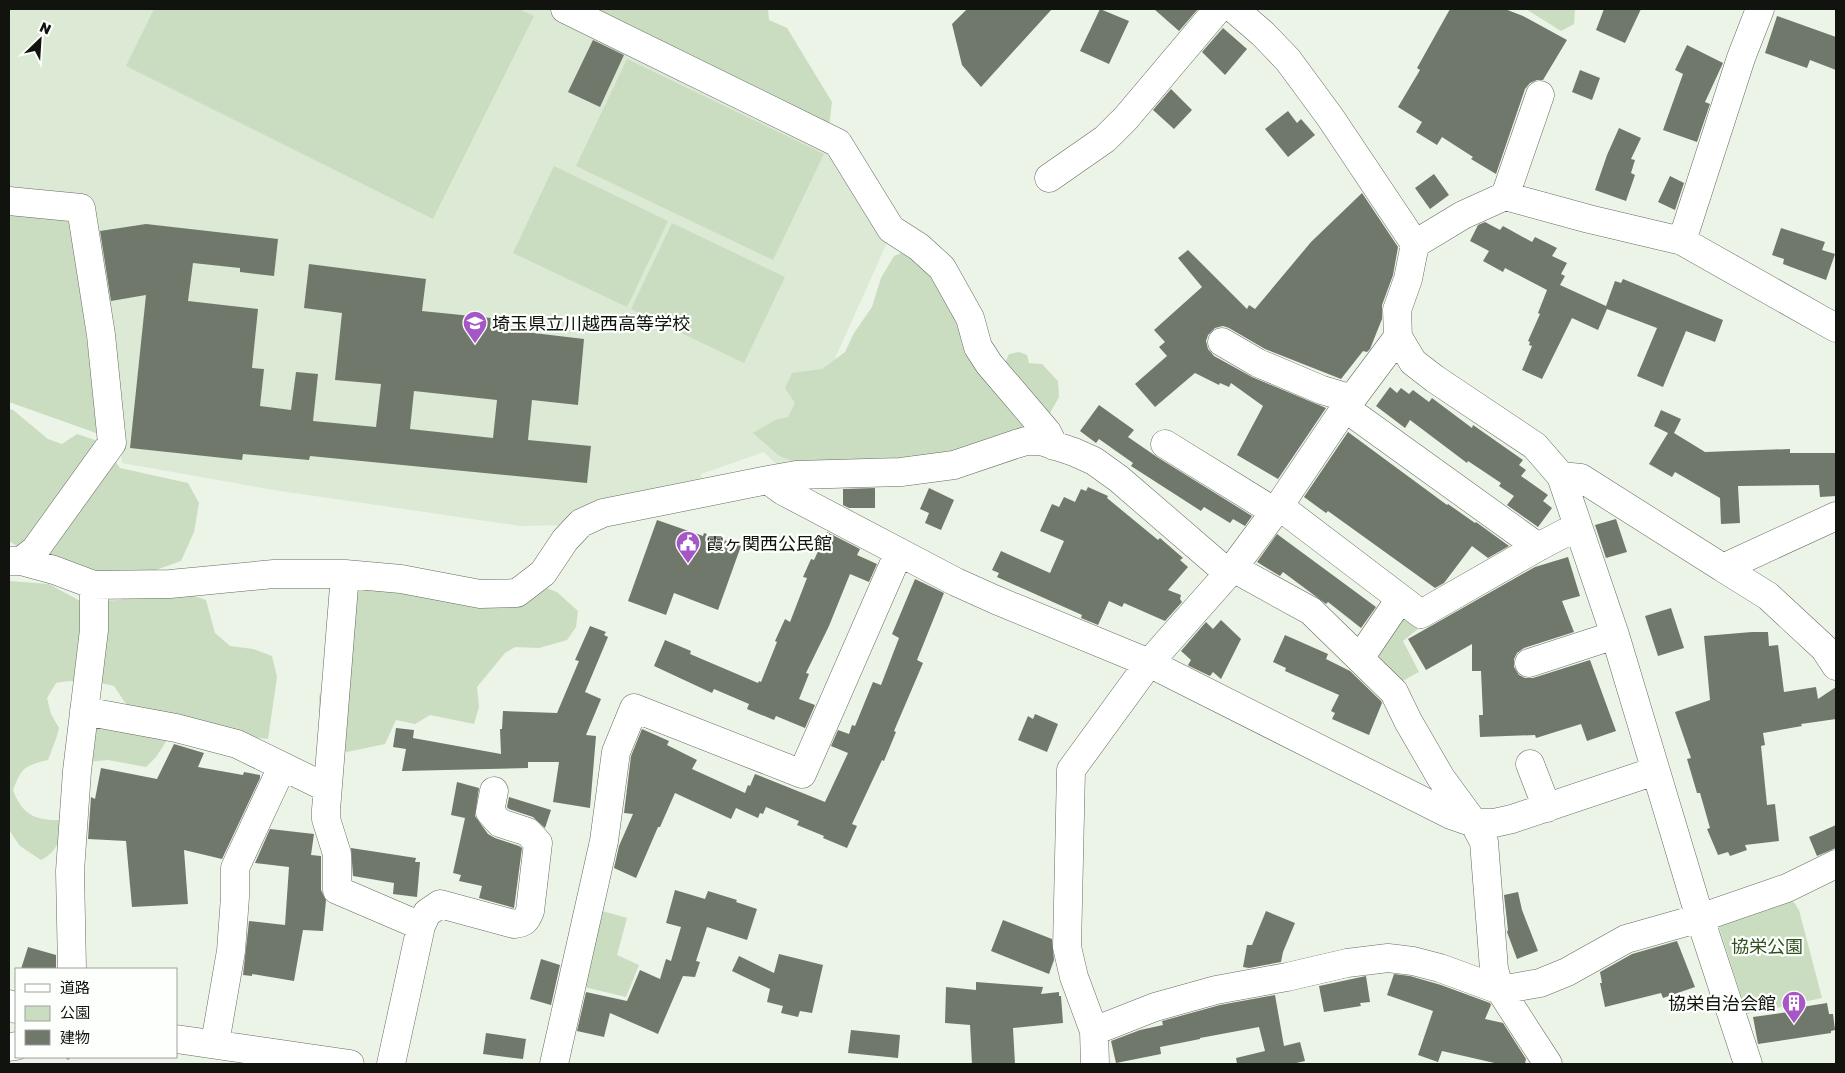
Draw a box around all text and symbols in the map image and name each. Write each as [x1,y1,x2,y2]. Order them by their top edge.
north arrow [15,15,65,65]
text: N [37,18,54,38]
school or university icon: 埼玉県立川越西高等学校 [462,310,488,344]
place label: 埼玉県立川越西高等学校 [492,312,690,334]
public building icon: 霞ヶ関西公民館 [675,530,701,564]
place label: 霞ヶ関西公民館 [706,532,832,554]
park label: 協栄公園 [1731,935,1803,957]
legend [15,968,178,1058]
text: 道路 [60,978,90,996]
building icon: 協栄自治会館 [1781,990,1807,1024]
place label: 協栄自治会館 [1668,992,1776,1014]
text: 公園 [60,1003,90,1021]
text: 建物 [60,1028,90,1046]

